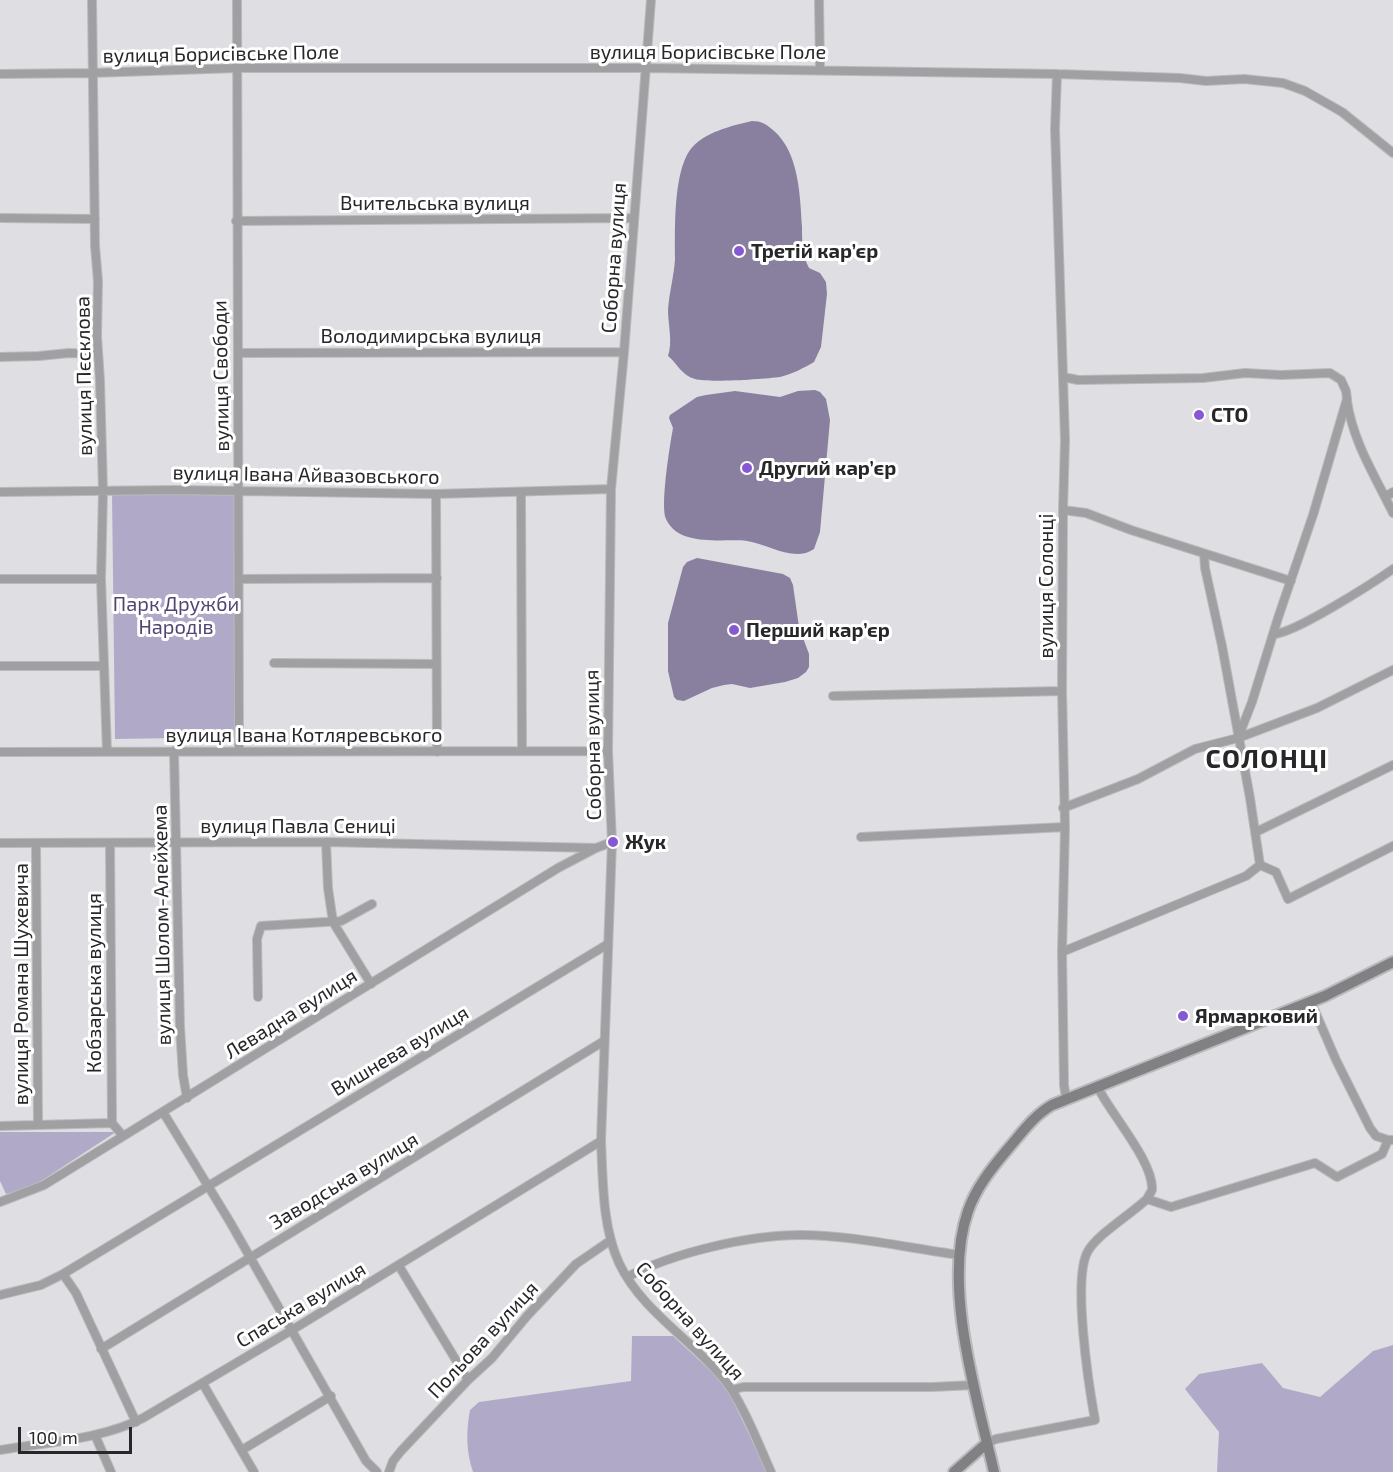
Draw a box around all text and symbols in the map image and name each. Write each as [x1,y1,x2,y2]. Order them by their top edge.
street label: вулиця Борисівське Поле [103,40,339,68]
street label: вулиця Борисівське Поле [590,40,826,64]
street label: Соборна вулиця [597,182,631,334]
street label: Вчительська вулиця [340,191,530,215]
place label: Третій кар’єр [751,239,878,263]
marker: Третій кар’єр [732,244,746,258]
street label: вулиця Пєсклова [71,296,97,456]
street label: вулиця Свободи [208,300,234,452]
street label: Володимирська вулиця [321,324,541,348]
place label: СТО [1211,403,1248,427]
marker: СТО [1192,408,1206,422]
place label: Другий кар’єр [759,456,896,480]
street label: вулиця Івана Айвазовського [172,461,440,489]
marker: Другий кар’єр [740,461,754,475]
street label: вулиця Солонці [1034,514,1058,658]
park label: Парк Дружби Народів [113,592,239,639]
place label: Перший кар’єр [746,618,890,642]
marker: Перший кар’єр [727,623,741,637]
street label: Соборна вулиця [580,669,606,821]
street label: вулиця Івана Котляревського [166,723,442,747]
district label: СОЛОНЦІ [1205,743,1329,775]
street label: вулиця Шолом-Алейхема [148,804,176,1046]
street label: вулиця Павла Сениці [200,814,396,838]
place label: Жук [625,830,666,854]
marker: Жук [606,835,620,849]
street label: вулиця Романа Шухевича [9,863,33,1105]
street label: Кобзарська вулиця [82,893,106,1073]
street label: Левадна вулиця [220,964,362,1064]
street label: Вишнева вулиця [327,1001,473,1101]
place label: Ярмарковий [1195,1004,1318,1028]
marker: Ярмарковий [1176,1009,1190,1023]
street label: Заводська вулиця [265,1127,423,1235]
street label: Спаська вулиця [232,1257,370,1353]
street label: Соборна вулиця [631,1257,749,1385]
street label: Польова вулиця [423,1277,543,1403]
scale bar [21,1415,135,1453]
text: 100 m [29,1426,78,1448]

